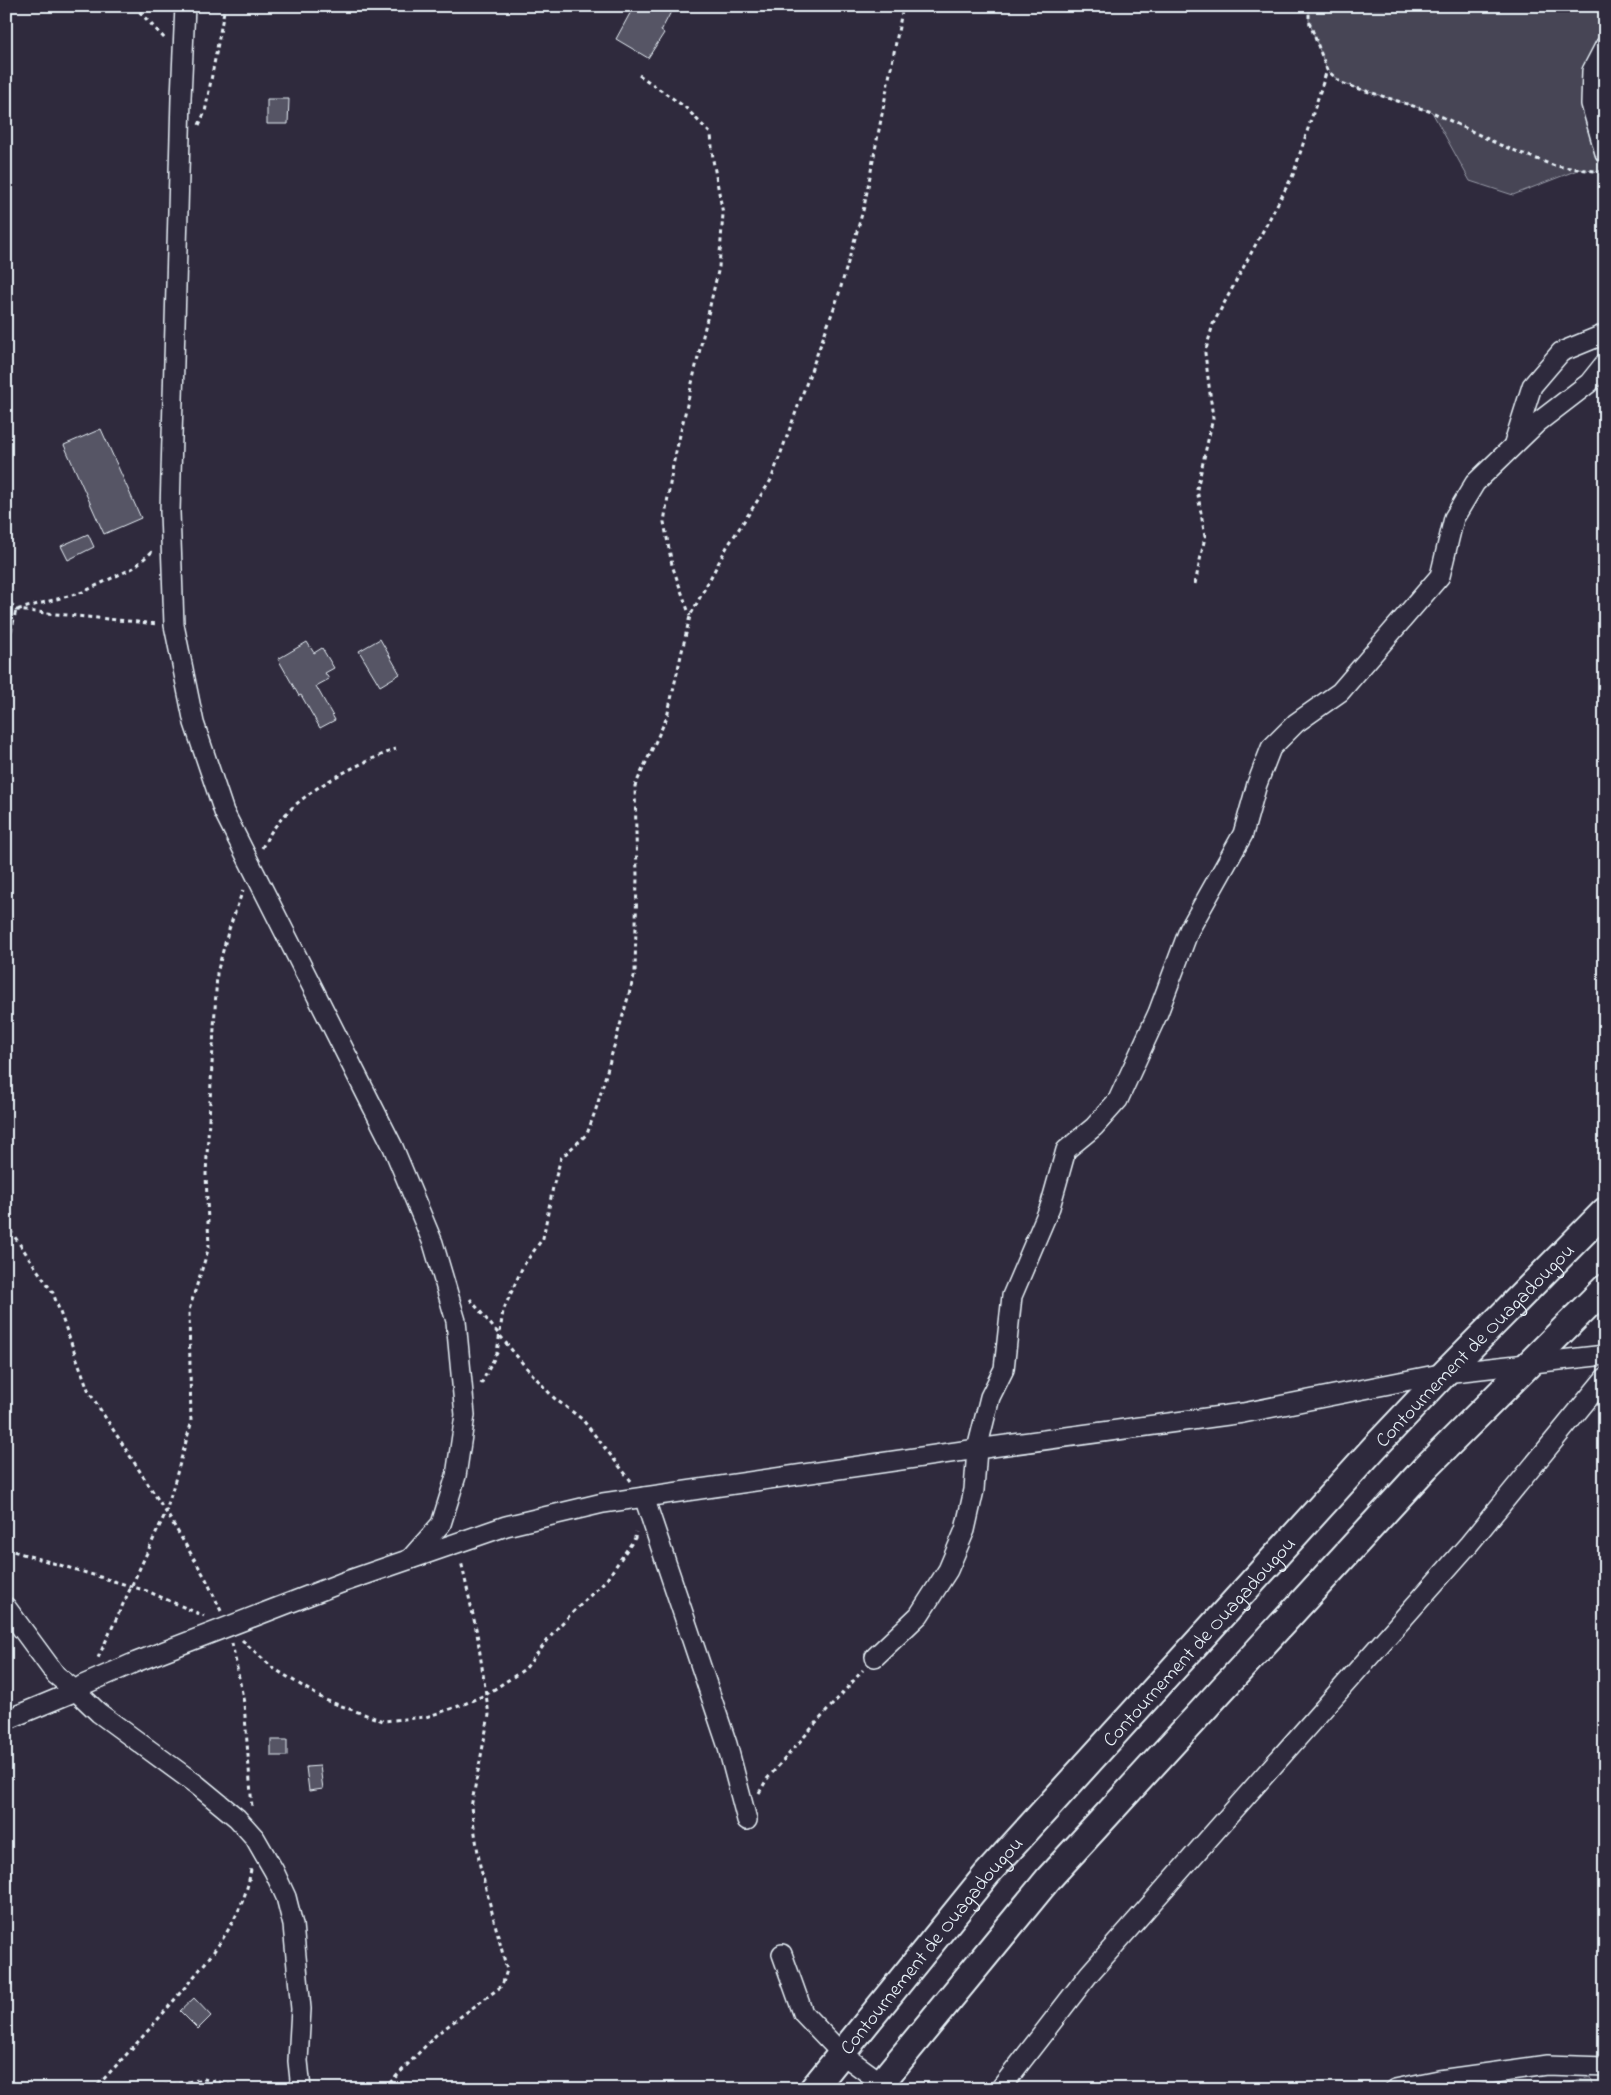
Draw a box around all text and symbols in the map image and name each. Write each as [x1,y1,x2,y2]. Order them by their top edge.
street label: Contournement de Ouagadougou [1370,1238,1582,1455]
street label: Contournement de Ouagadougou [1097,1531,1304,1755]
street label: Contournement de Ouagadougou [834,1831,1031,2062]

